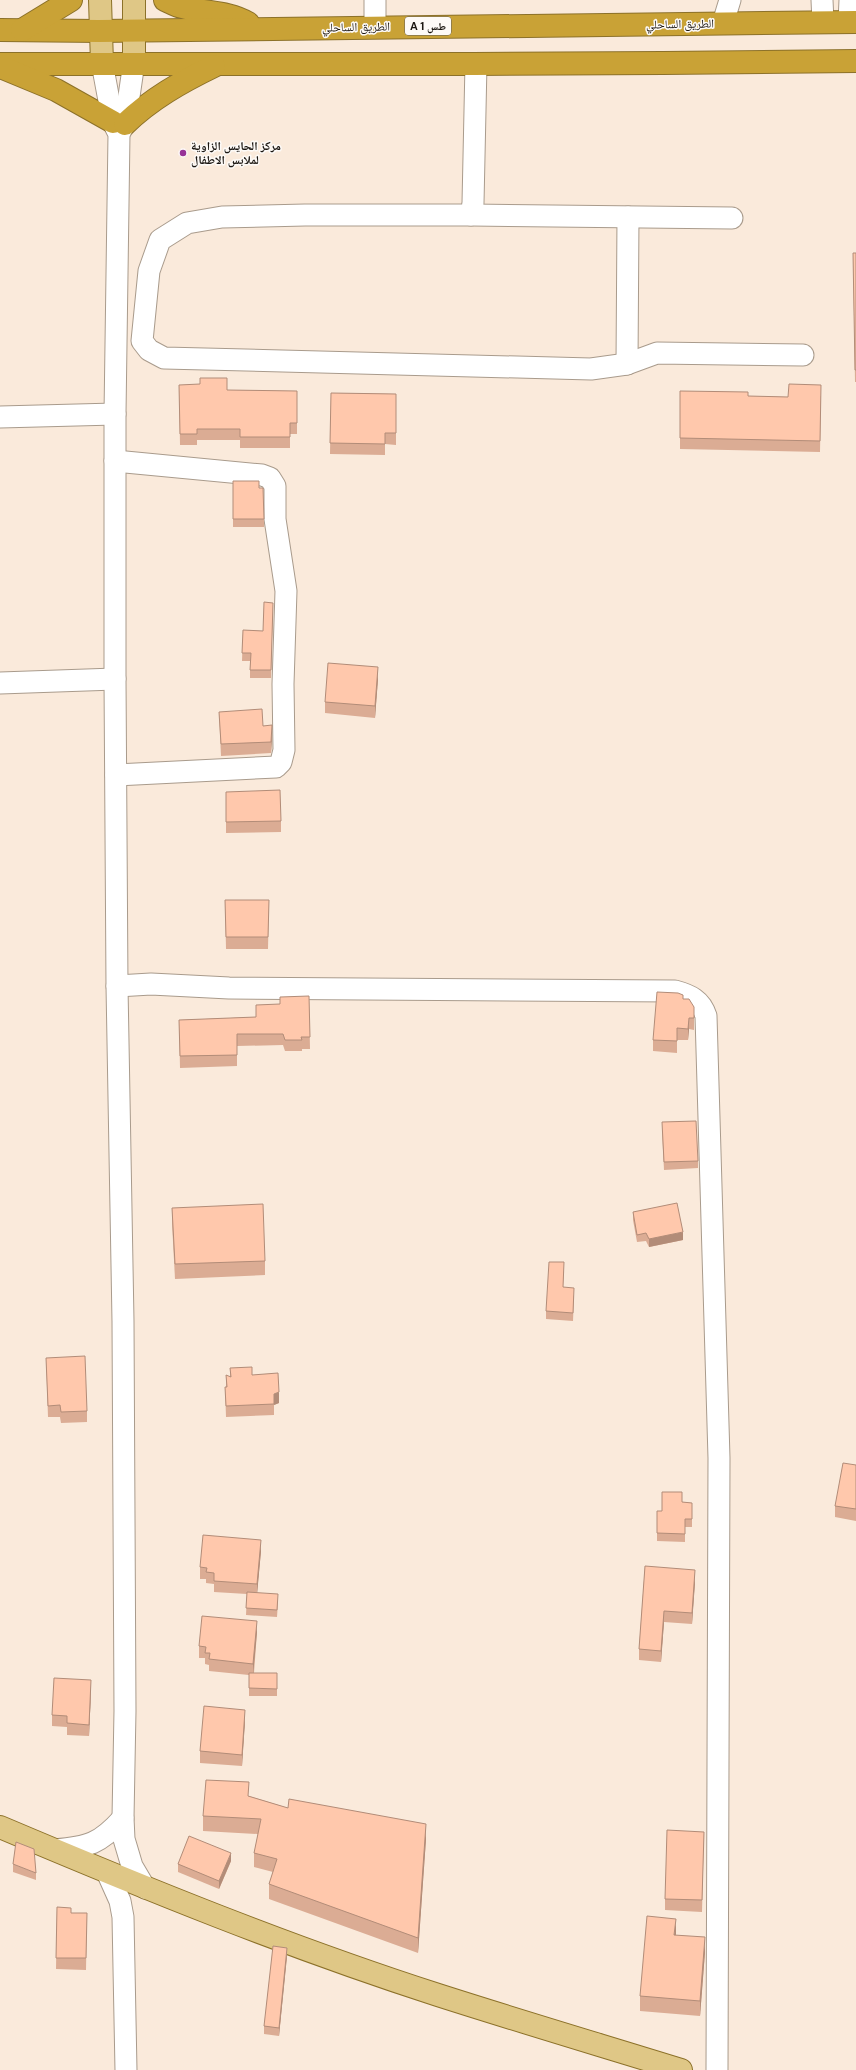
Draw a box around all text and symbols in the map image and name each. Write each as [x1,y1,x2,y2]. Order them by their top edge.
street label: الطريق الساحلي [646,15,714,35]
road number: A 1 طس [405,17,451,35]
street label: الطريق الساحلي [322,18,390,38]
place label: مركز الحايس الزاوية لملابس الاطفال [191,138,281,168]
marker: مركز الحايس الزاوية لملابس الاطفال [178,148,188,158]

